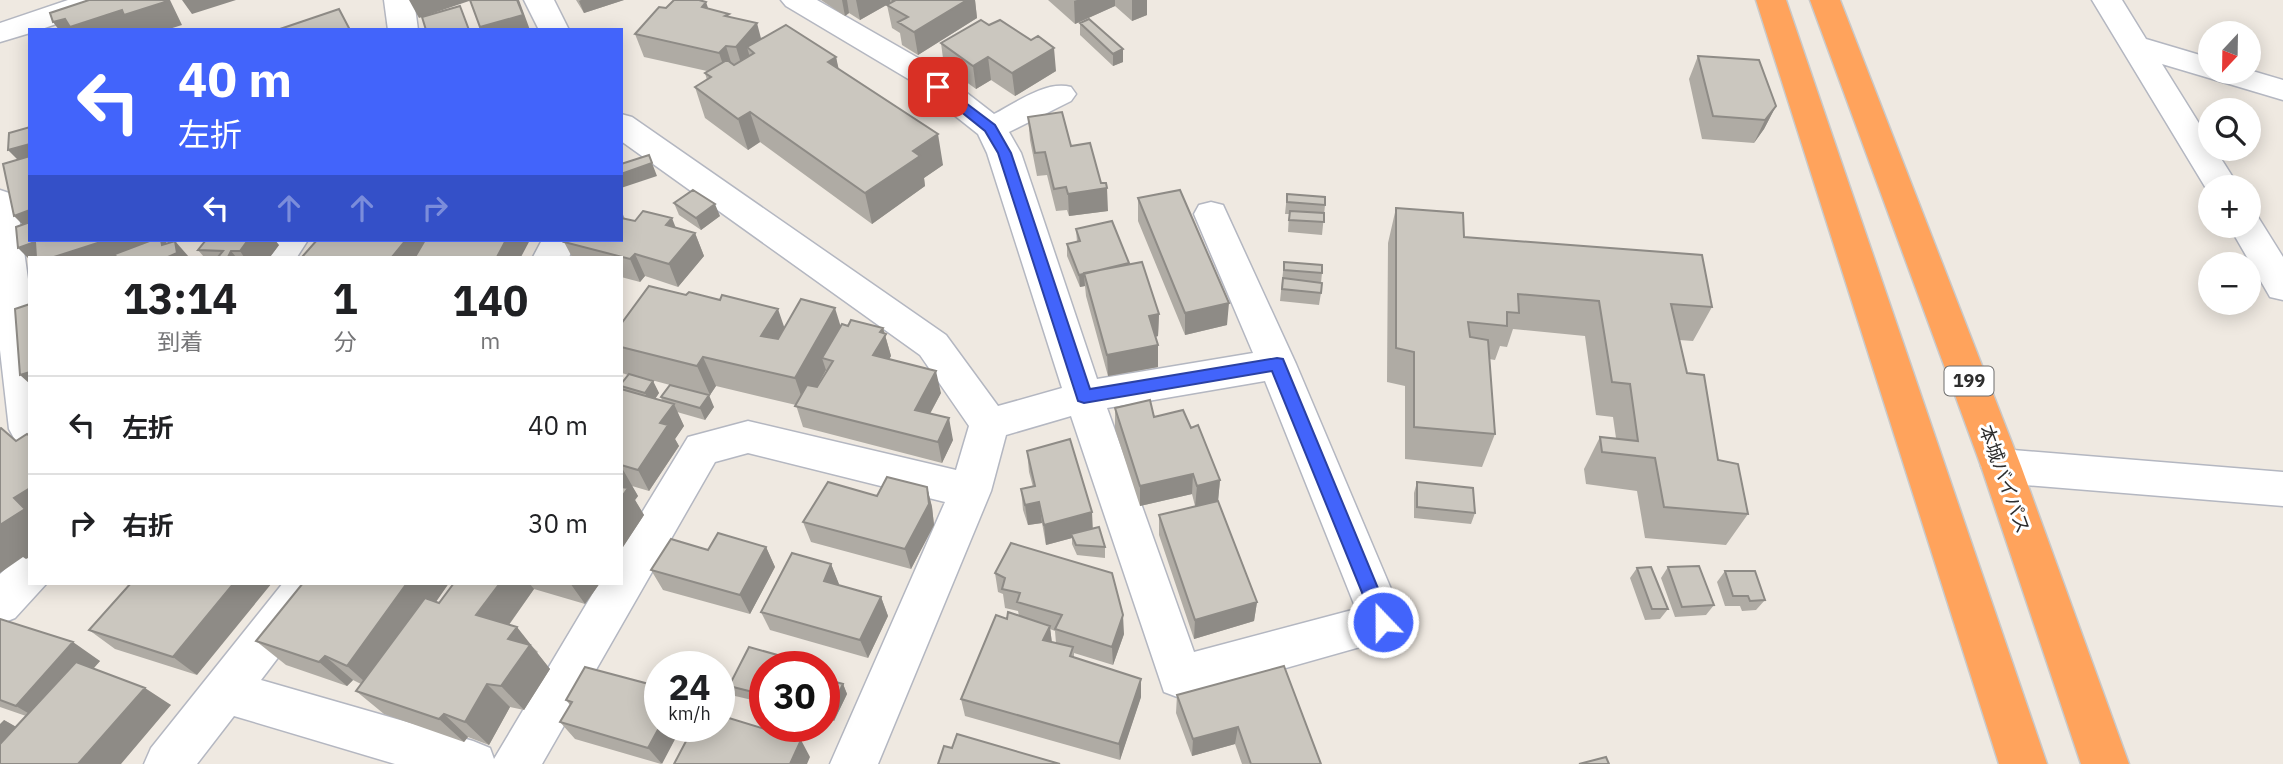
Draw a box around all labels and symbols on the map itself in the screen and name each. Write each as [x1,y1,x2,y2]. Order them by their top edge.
north arrow [2198,21,2261,84]
pin [908,57,968,117]
road number: 199 [1944,366,1994,396]
street label: 本城バイパス [1974,422,2036,536]
position arrow [1346,585,1420,659]
speed limit sign: 30 [749,651,840,742]

